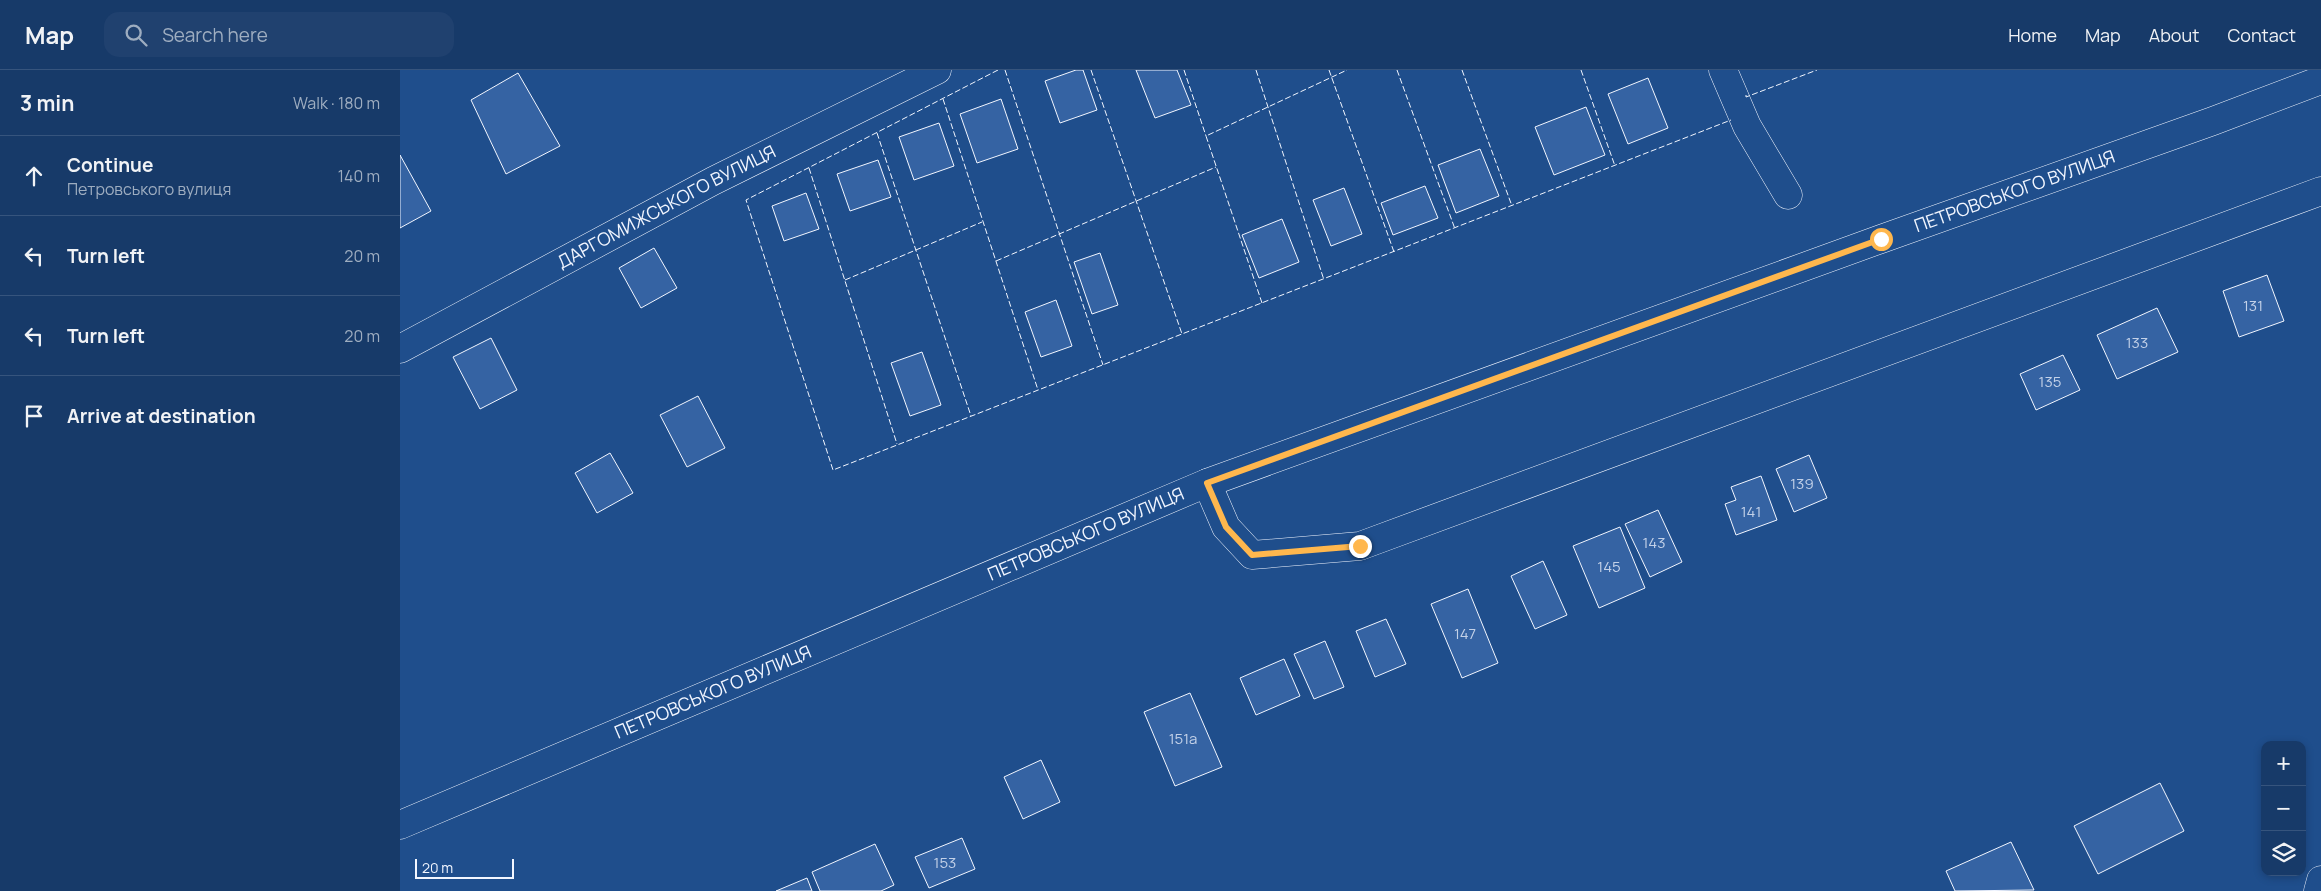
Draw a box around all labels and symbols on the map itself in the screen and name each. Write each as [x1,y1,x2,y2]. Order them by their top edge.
street label: ДАРГОМИЖСЬКОГО ВУЛИЦЯ [552,139,779,274]
street label: ПЕТРОВСЬКОГО ВУЛИЦЯ [1911,144,2118,237]
route start [1870,228,1893,251]
house number: 131 [2243,295,2263,316]
house number: 133 [2126,332,2148,353]
house number: 135 [2039,371,2061,392]
house number: 139 [1790,473,1814,494]
street label: ПЕТРОВСЬКОГО ВУЛИЦЯ [984,481,1188,586]
house number: 141 [1741,501,1761,522]
house number: 143 [1643,532,1666,553]
route end [1349,535,1372,558]
house number: 145 [1597,556,1621,577]
house number: 147 [1454,623,1476,644]
street label: ПЕТРОВСЬКОГО ВУЛИЦЯ [611,639,815,744]
house number: 151а [1169,728,1197,749]
house number: 153 [934,852,956,873]
scale bar [415,856,514,879]

